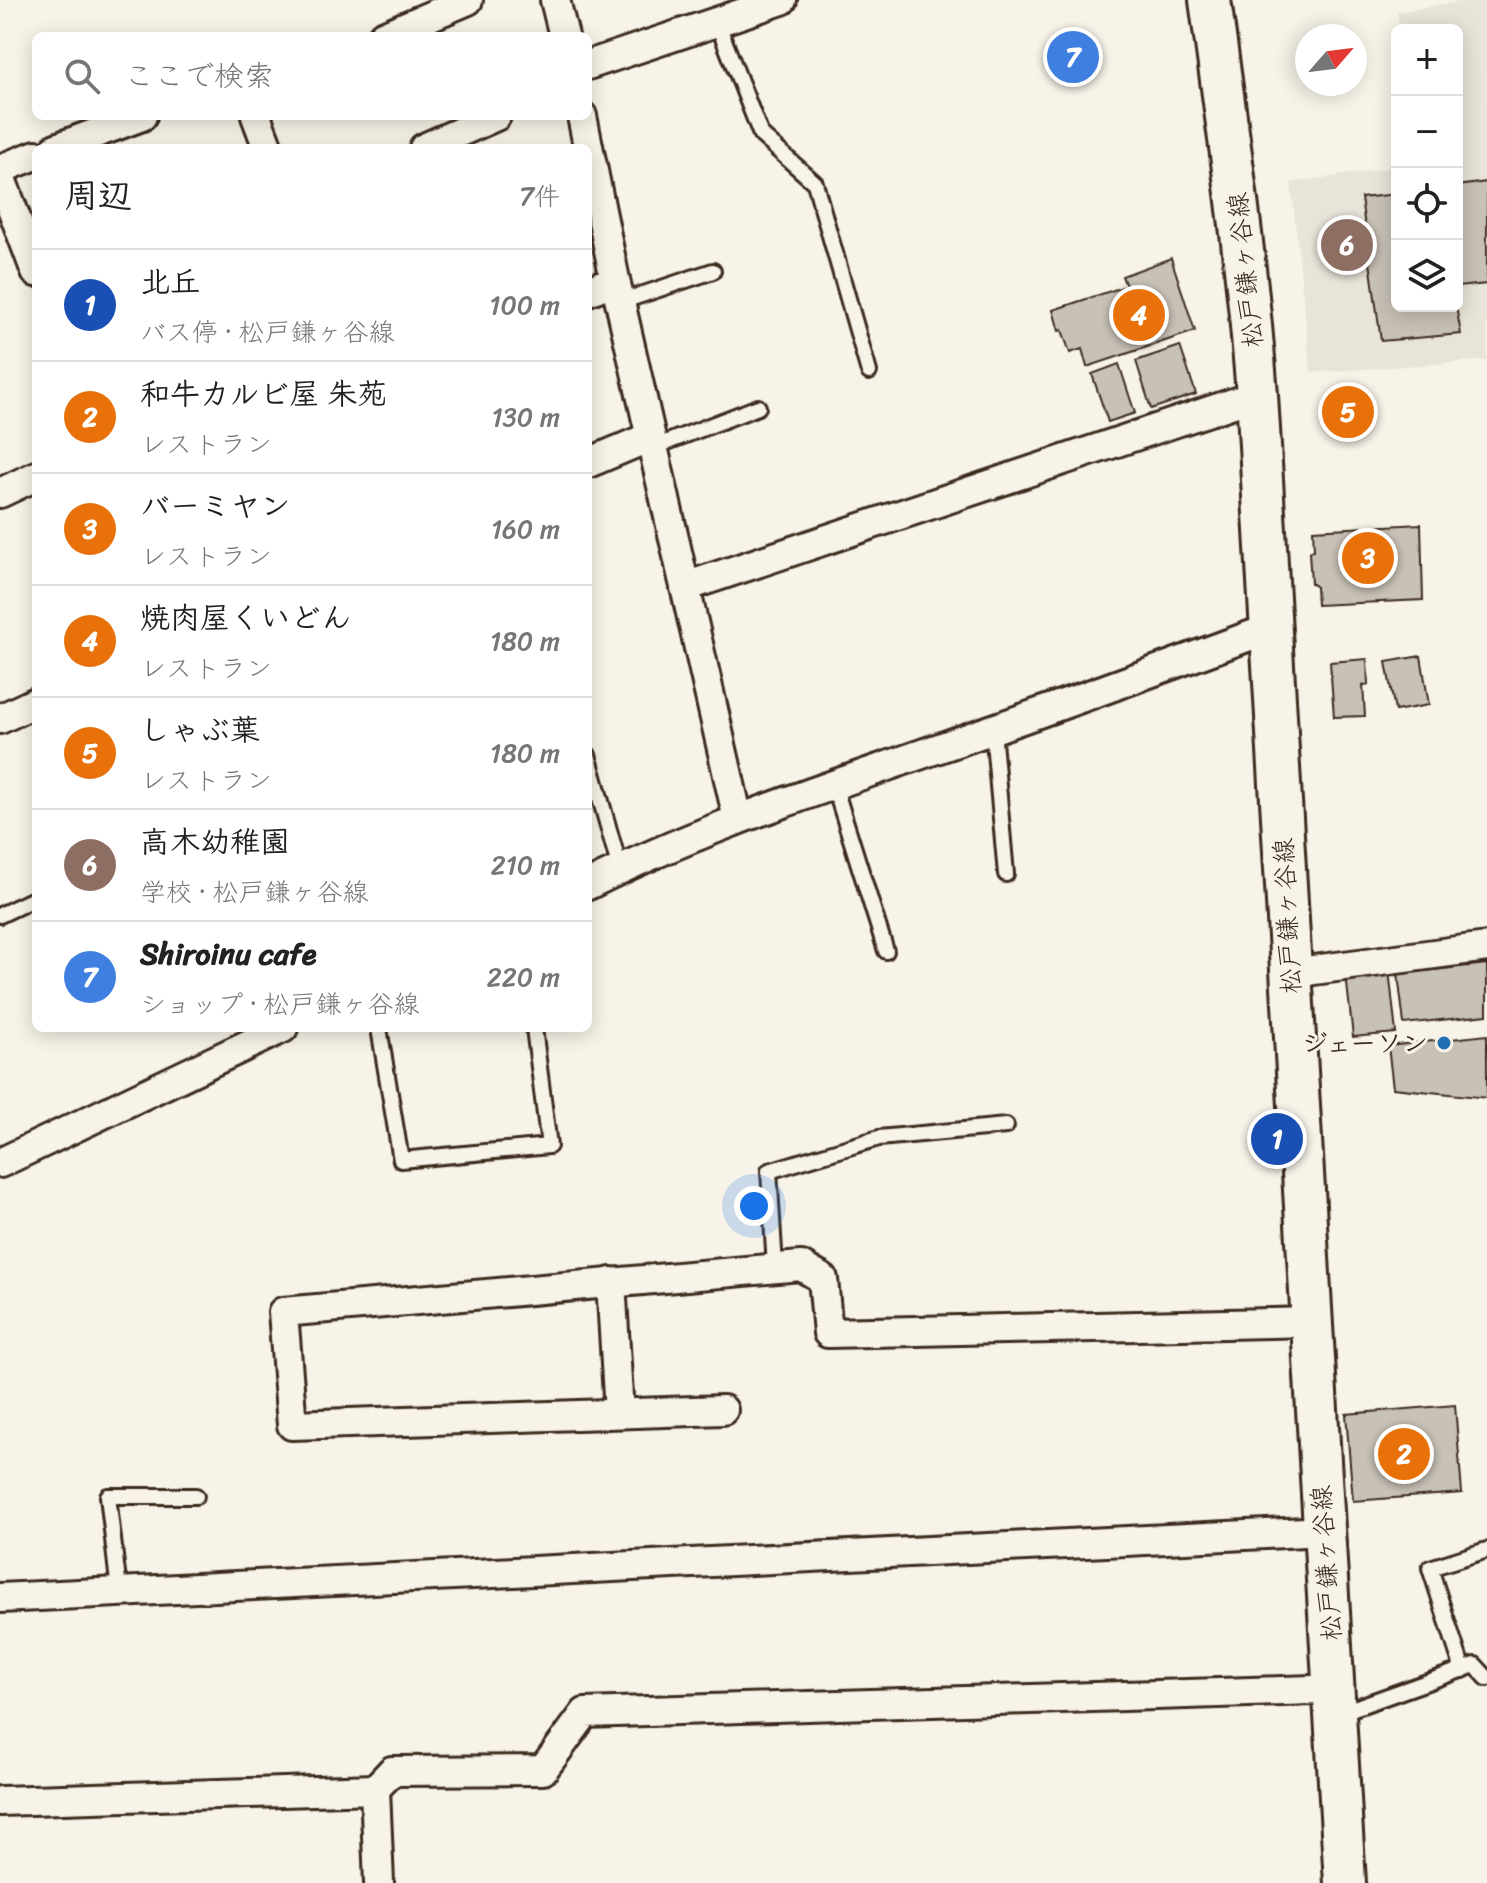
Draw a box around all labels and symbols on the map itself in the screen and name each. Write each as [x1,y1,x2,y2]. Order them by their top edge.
north arrow [1295,24,1367,96]
pin: 7 [1047,27,1099,87]
street label: 松戸鎌ヶ谷線 [1214,190,1276,350]
pin: 6 [1321,215,1373,275]
pin: 4 [1113,285,1165,345]
pin: 5 [1322,382,1374,442]
pin: 3 [1342,528,1394,588]
street label: 松戸鎌ヶ谷線 [1260,837,1314,995]
place label: ジェーソン [1302,1020,1428,1066]
marker: ジェーソン [1435,1034,1453,1052]
pin: 1 [1251,1109,1303,1169]
your location [734,1186,774,1226]
pin: 2 [1378,1424,1430,1484]
street label: 松戸鎌ヶ谷線 [1298,1484,1354,1642]

